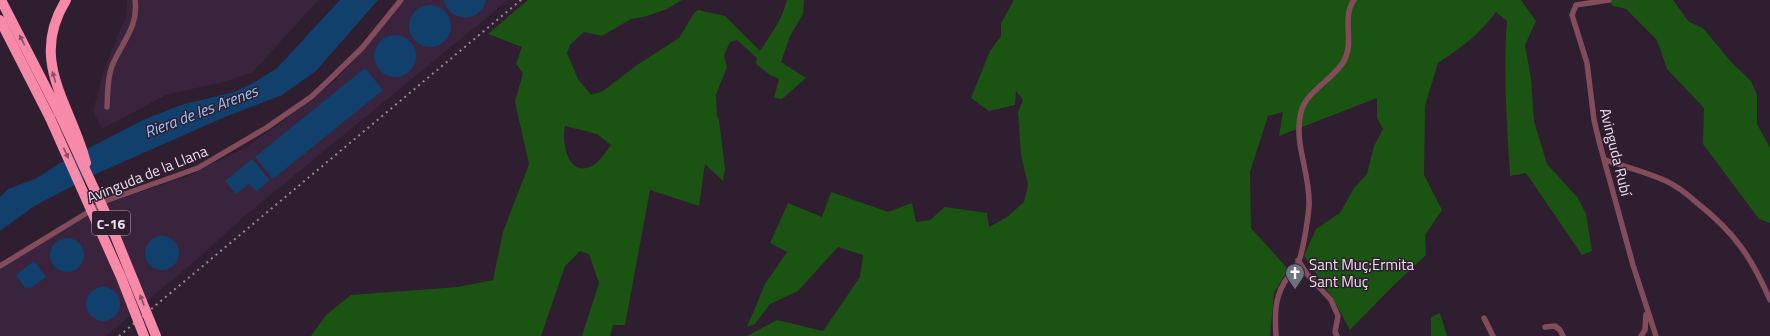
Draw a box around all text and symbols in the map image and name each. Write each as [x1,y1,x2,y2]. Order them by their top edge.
one-way arrow [19,35,26,46]
one-way arrow [51,71,57,83]
water label: Riera de les Arenes [141,78,262,144]
street label: Avinguda Rubí [1594,106,1638,200]
street label: Avinguda de la Llana [83,139,211,209]
one-way arrow [63,148,69,159]
road number: C-16 [92,211,130,235]
place label: Sant Muç;Ermita Sant Muç [1309,253,1415,293]
church icon: Sant Muç;Ermita Sant Muç [1284,262,1306,290]
one-way arrow [139,293,145,305]

